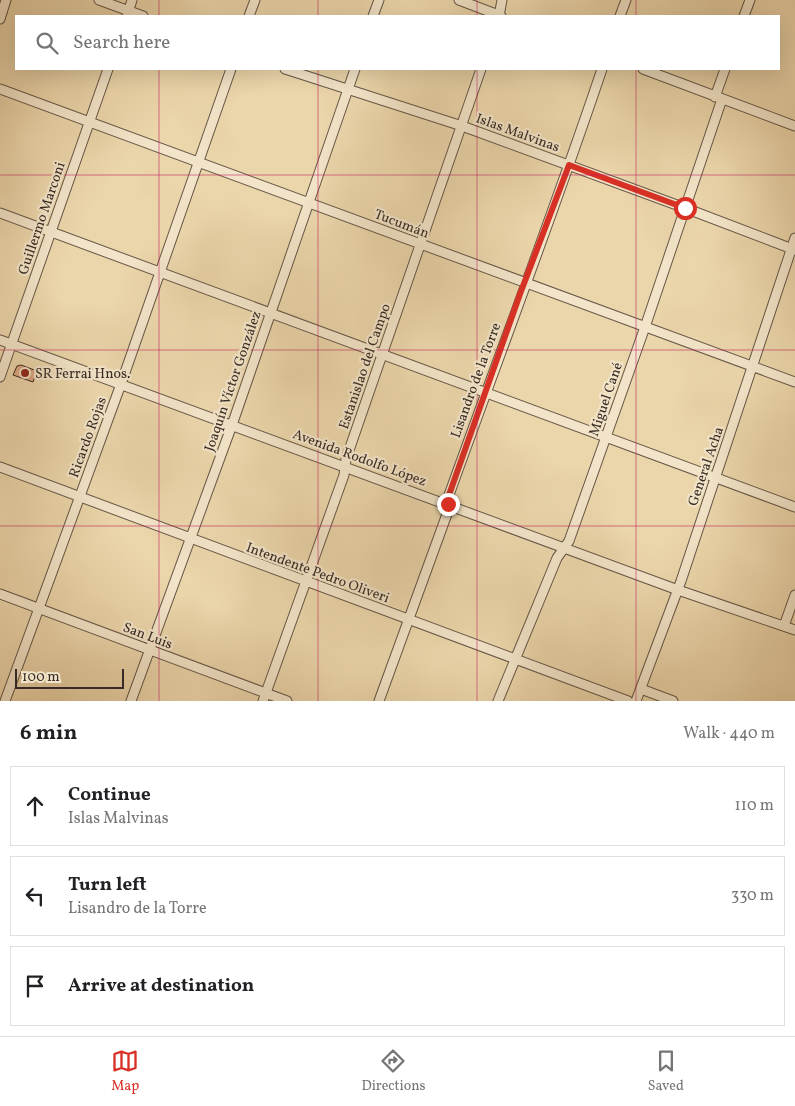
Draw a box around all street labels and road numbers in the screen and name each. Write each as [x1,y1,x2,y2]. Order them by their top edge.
street label: Islas Malvinas [473,109,562,157]
street label: Guillermo Marconi [14,160,71,277]
street label: Tucumán [371,205,432,244]
street label: Estanislao del Campo [335,301,396,432]
street label: Joaquín Víctor González [200,309,266,454]
street label: Lisandro de la Torre [447,320,506,441]
street label: Miguel Cané [585,360,628,439]
street label: Ricardo Rojas [65,394,112,481]
street label: General Acha [684,424,729,509]
street label: Avenida Rodolfo López [290,425,429,491]
street label: Intendente Pedro Oliveri [243,539,392,608]
street label: San Luis [120,618,175,655]

